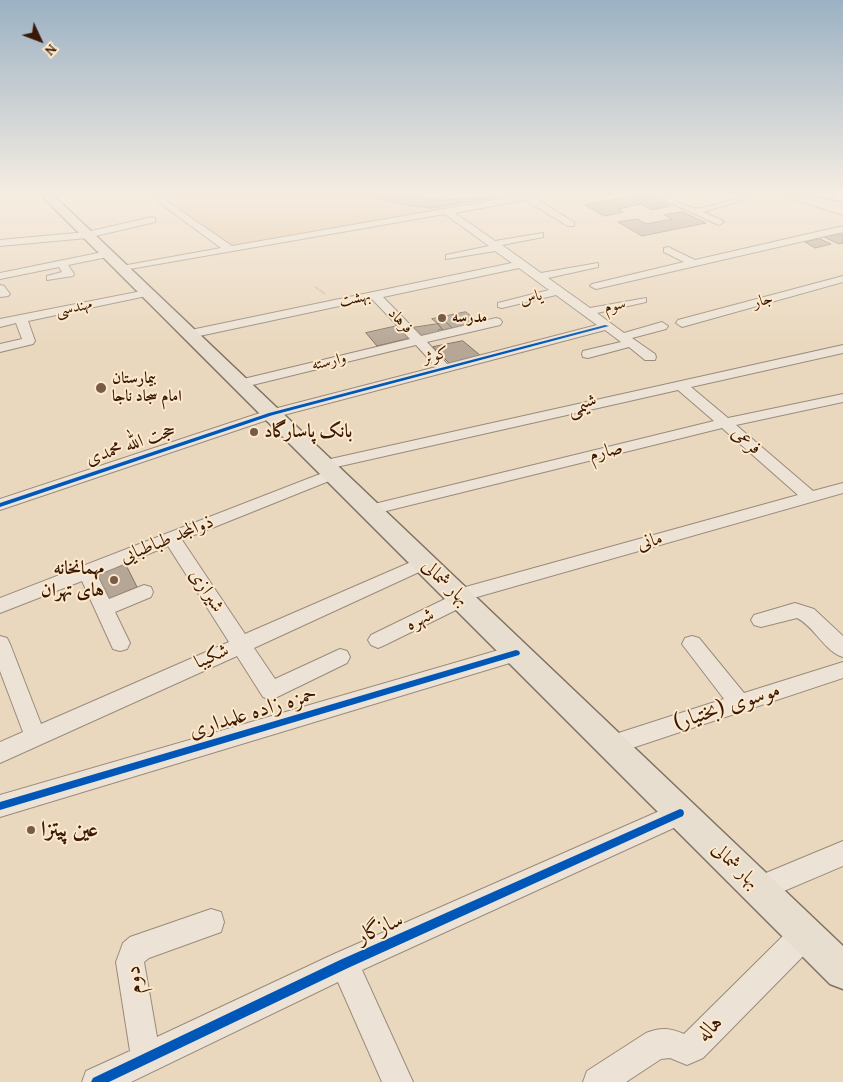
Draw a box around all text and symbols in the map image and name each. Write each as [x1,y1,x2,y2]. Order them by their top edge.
north arrow [15,15,65,65]
text: N [40,40,61,60]
street label: بهشت [337,286,373,312]
street label: یاس [518,286,544,310]
street label: جار [751,289,775,313]
street label: سوم [602,294,628,318]
street label: مهندسی [54,295,94,321]
street label: فرهاد [383,304,417,338]
place label: مدرسه [452,308,487,328]
marker: مدرسه [436,312,448,324]
street label: کوثر [421,343,451,369]
street label: وارسته [310,349,348,375]
place label: بیمارستان امام سجاد ناجا [112,369,182,407]
marker: بیمارستان امام سجاد ناجا [94,381,108,395]
street label: شیمی [566,393,600,421]
street label: حجت الله محمدی [83,419,179,471]
place label: بانک پاسارگاد [264,421,352,443]
street label: فرعی [726,422,766,460]
marker: بانک پاسارگاد [248,426,260,438]
street label: صارم [587,437,625,467]
street label: ذوالمجد طباطبایی [117,511,217,569]
street label: مانی [635,528,665,556]
street label: بهار شمالی [416,555,474,611]
place label: مهمانخانه های تهران [41,558,104,602]
street label: شیرازی [184,565,228,617]
marker: مهمانخانه های تهران [108,574,120,586]
street label: شهره [402,603,438,637]
street label: شکیبا [191,639,233,675]
street label: موسوی (بختیار) [670,677,784,737]
street label: حمزه زاده علمداری [186,681,320,745]
place label: عین پیتزا [41,817,98,843]
marker: عین پیتزا [25,824,37,836]
street label: بهار شمالی [706,838,764,894]
street label: سازگار [352,907,408,951]
street label: دوم [121,965,149,995]
street label: هاله [691,1010,729,1048]

